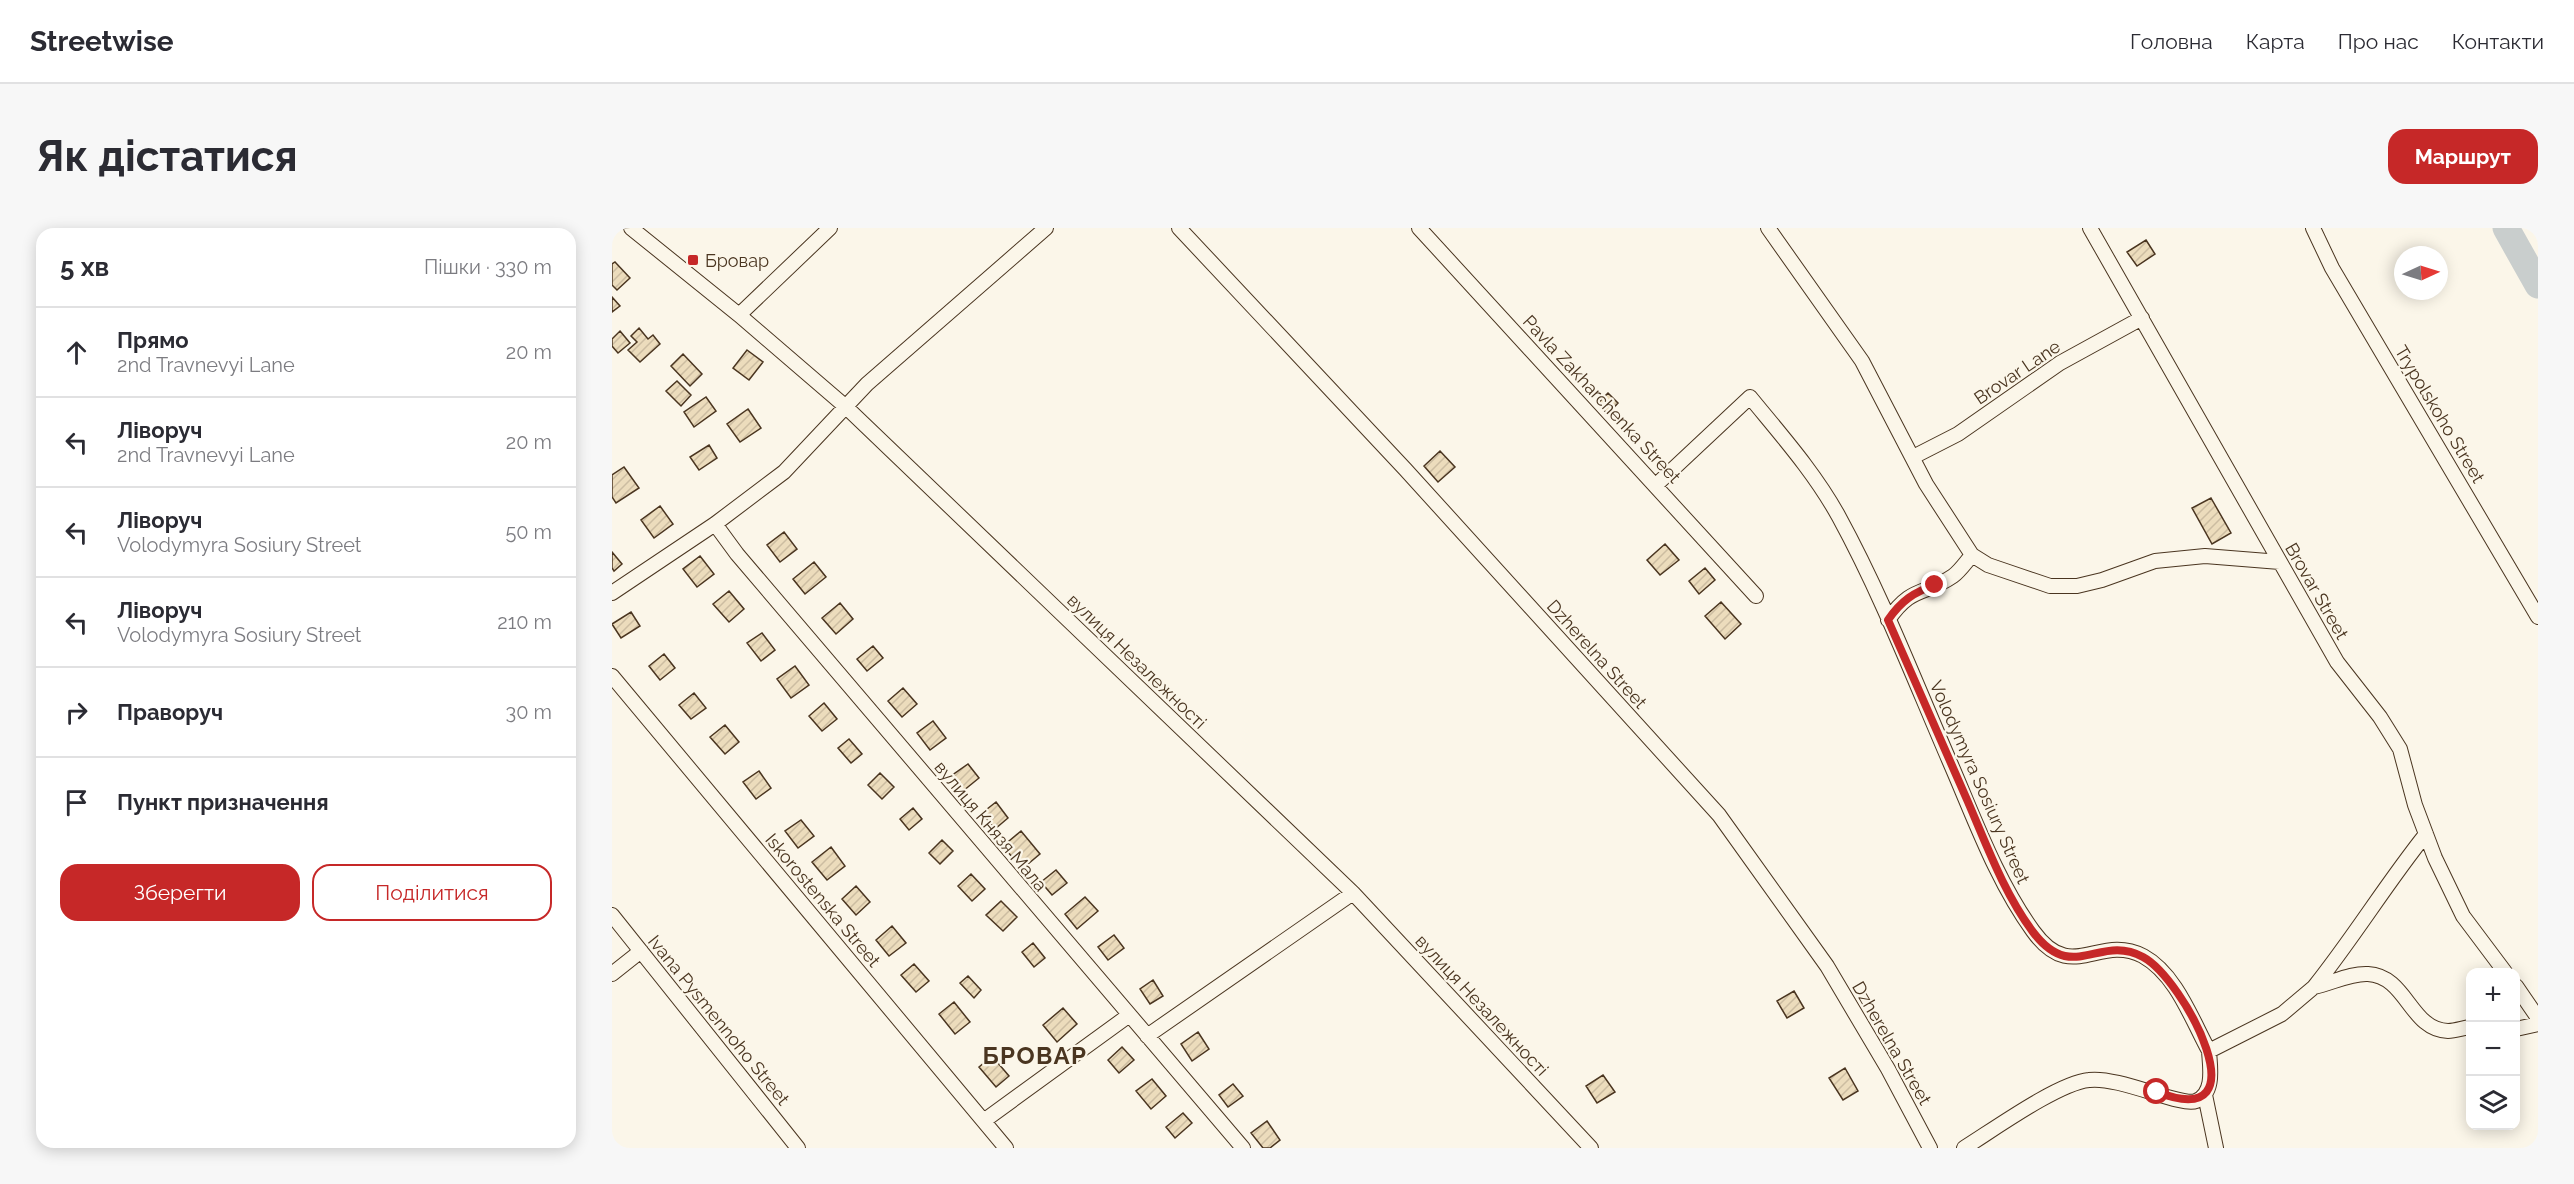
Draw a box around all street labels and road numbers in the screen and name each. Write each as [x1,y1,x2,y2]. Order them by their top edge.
street label: Pavla Zakharchenka Street [1519,311,1685,487]
street label: Brovar Lane [1970,335,2064,409]
street label: Trypolskoho Street [2391,342,2489,486]
street label: Brovar Street [2281,539,2353,643]
street label: вулиця Незалежності [1063,589,1211,733]
street label: Dzherelna Street [1543,595,1651,713]
street label: Volodymyra Sosiury Street [1926,677,2034,887]
street label: вулиця Князя Мала [930,757,1052,895]
street label: Iskorostenska Street [761,829,885,971]
street label: вулиця Незалежності [1411,930,1553,1080]
street label: Ivana Pysmennoho Street [644,931,794,1109]
street label: Dzherelna Street [1848,978,1936,1108]

